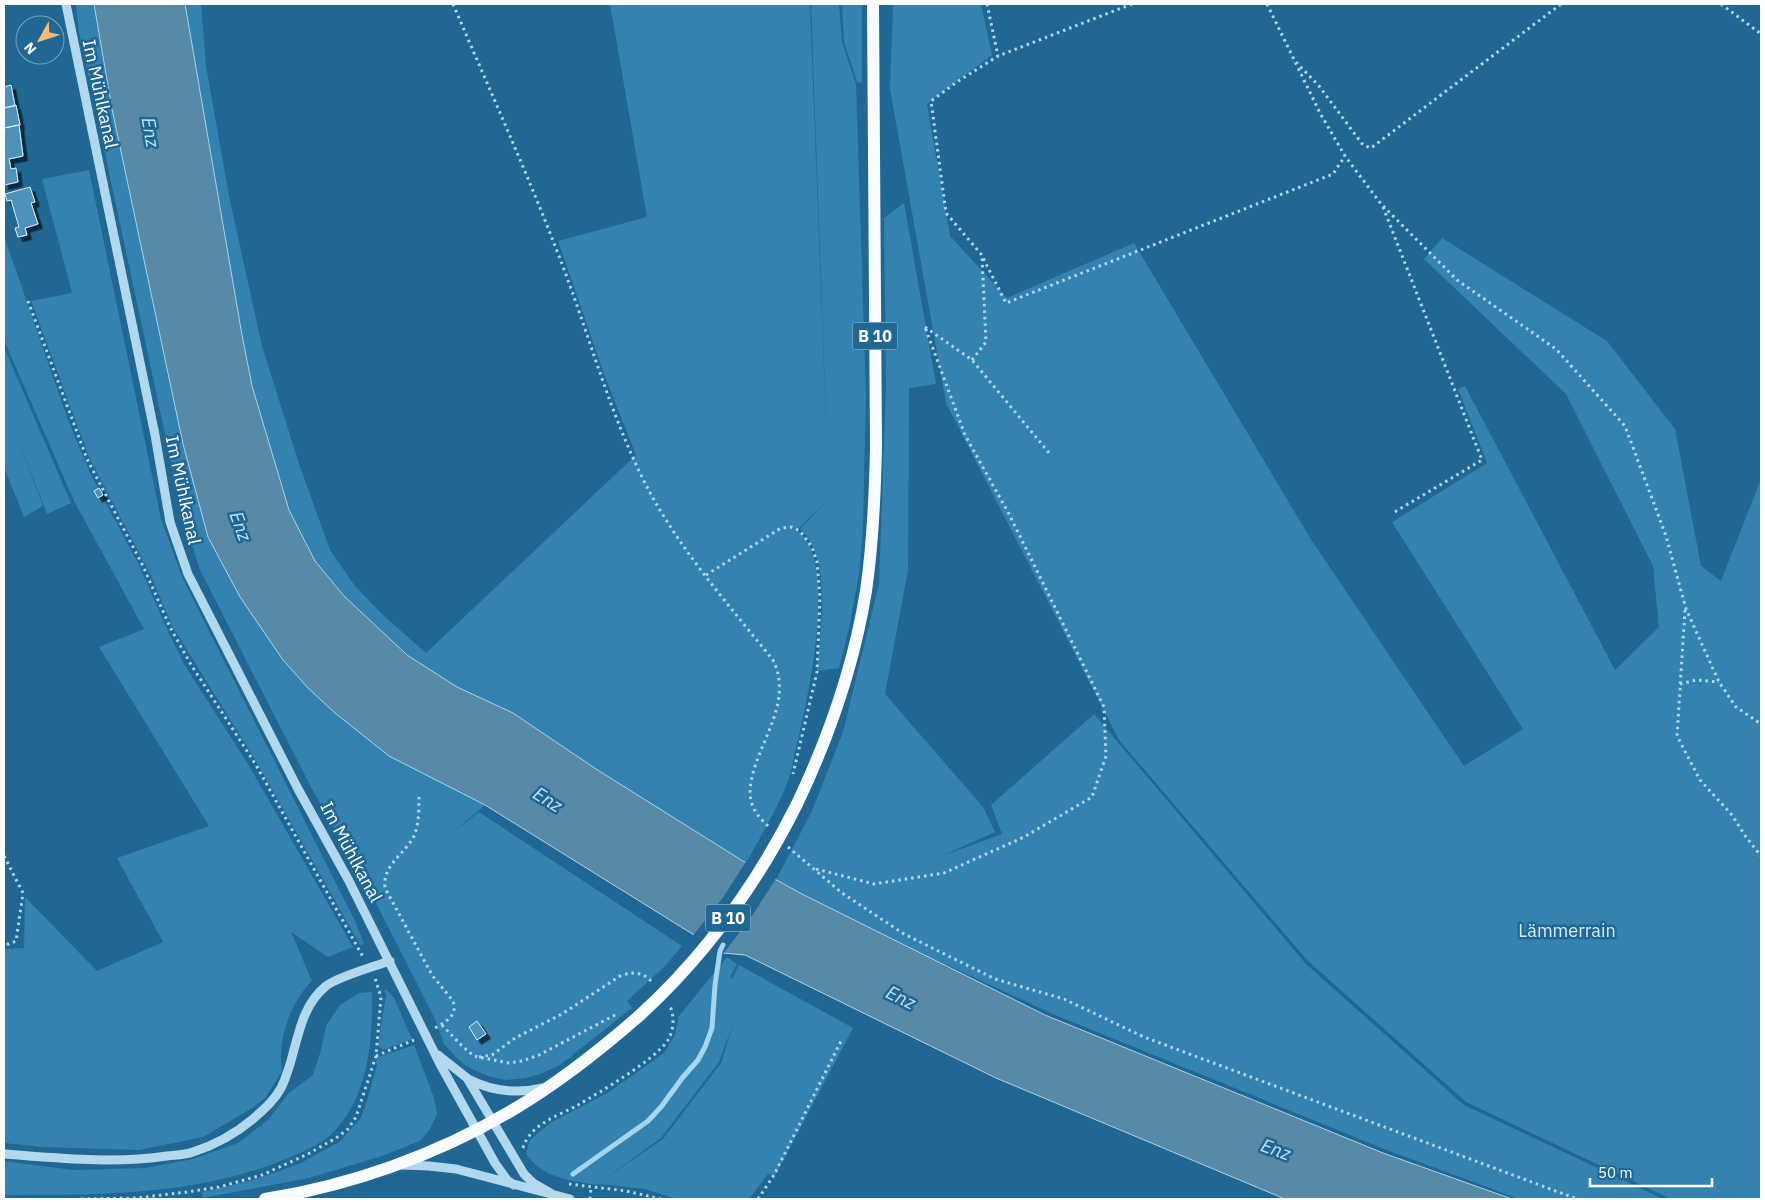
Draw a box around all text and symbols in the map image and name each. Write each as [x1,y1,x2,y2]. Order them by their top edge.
north arrow [15,15,65,65]
street label: Im Mühlkanal [78,37,123,151]
text: N [20,39,40,58]
water label: Enz [137,115,166,149]
road number: B 10 [852,322,898,350]
street label: Im Mühlkanal [161,433,206,547]
water label: Enz [225,508,258,545]
water label: Enz [529,781,568,817]
street label: Im Mühlkanal [315,797,388,906]
road number: B 10 [706,904,750,931]
park label: Lämmerrain [1518,919,1616,942]
water label: Enz [882,980,920,1015]
water label: Enz [1258,1133,1295,1166]
scale bar [1590,1156,1712,1188]
text: 50 m [1598,1163,1633,1182]

